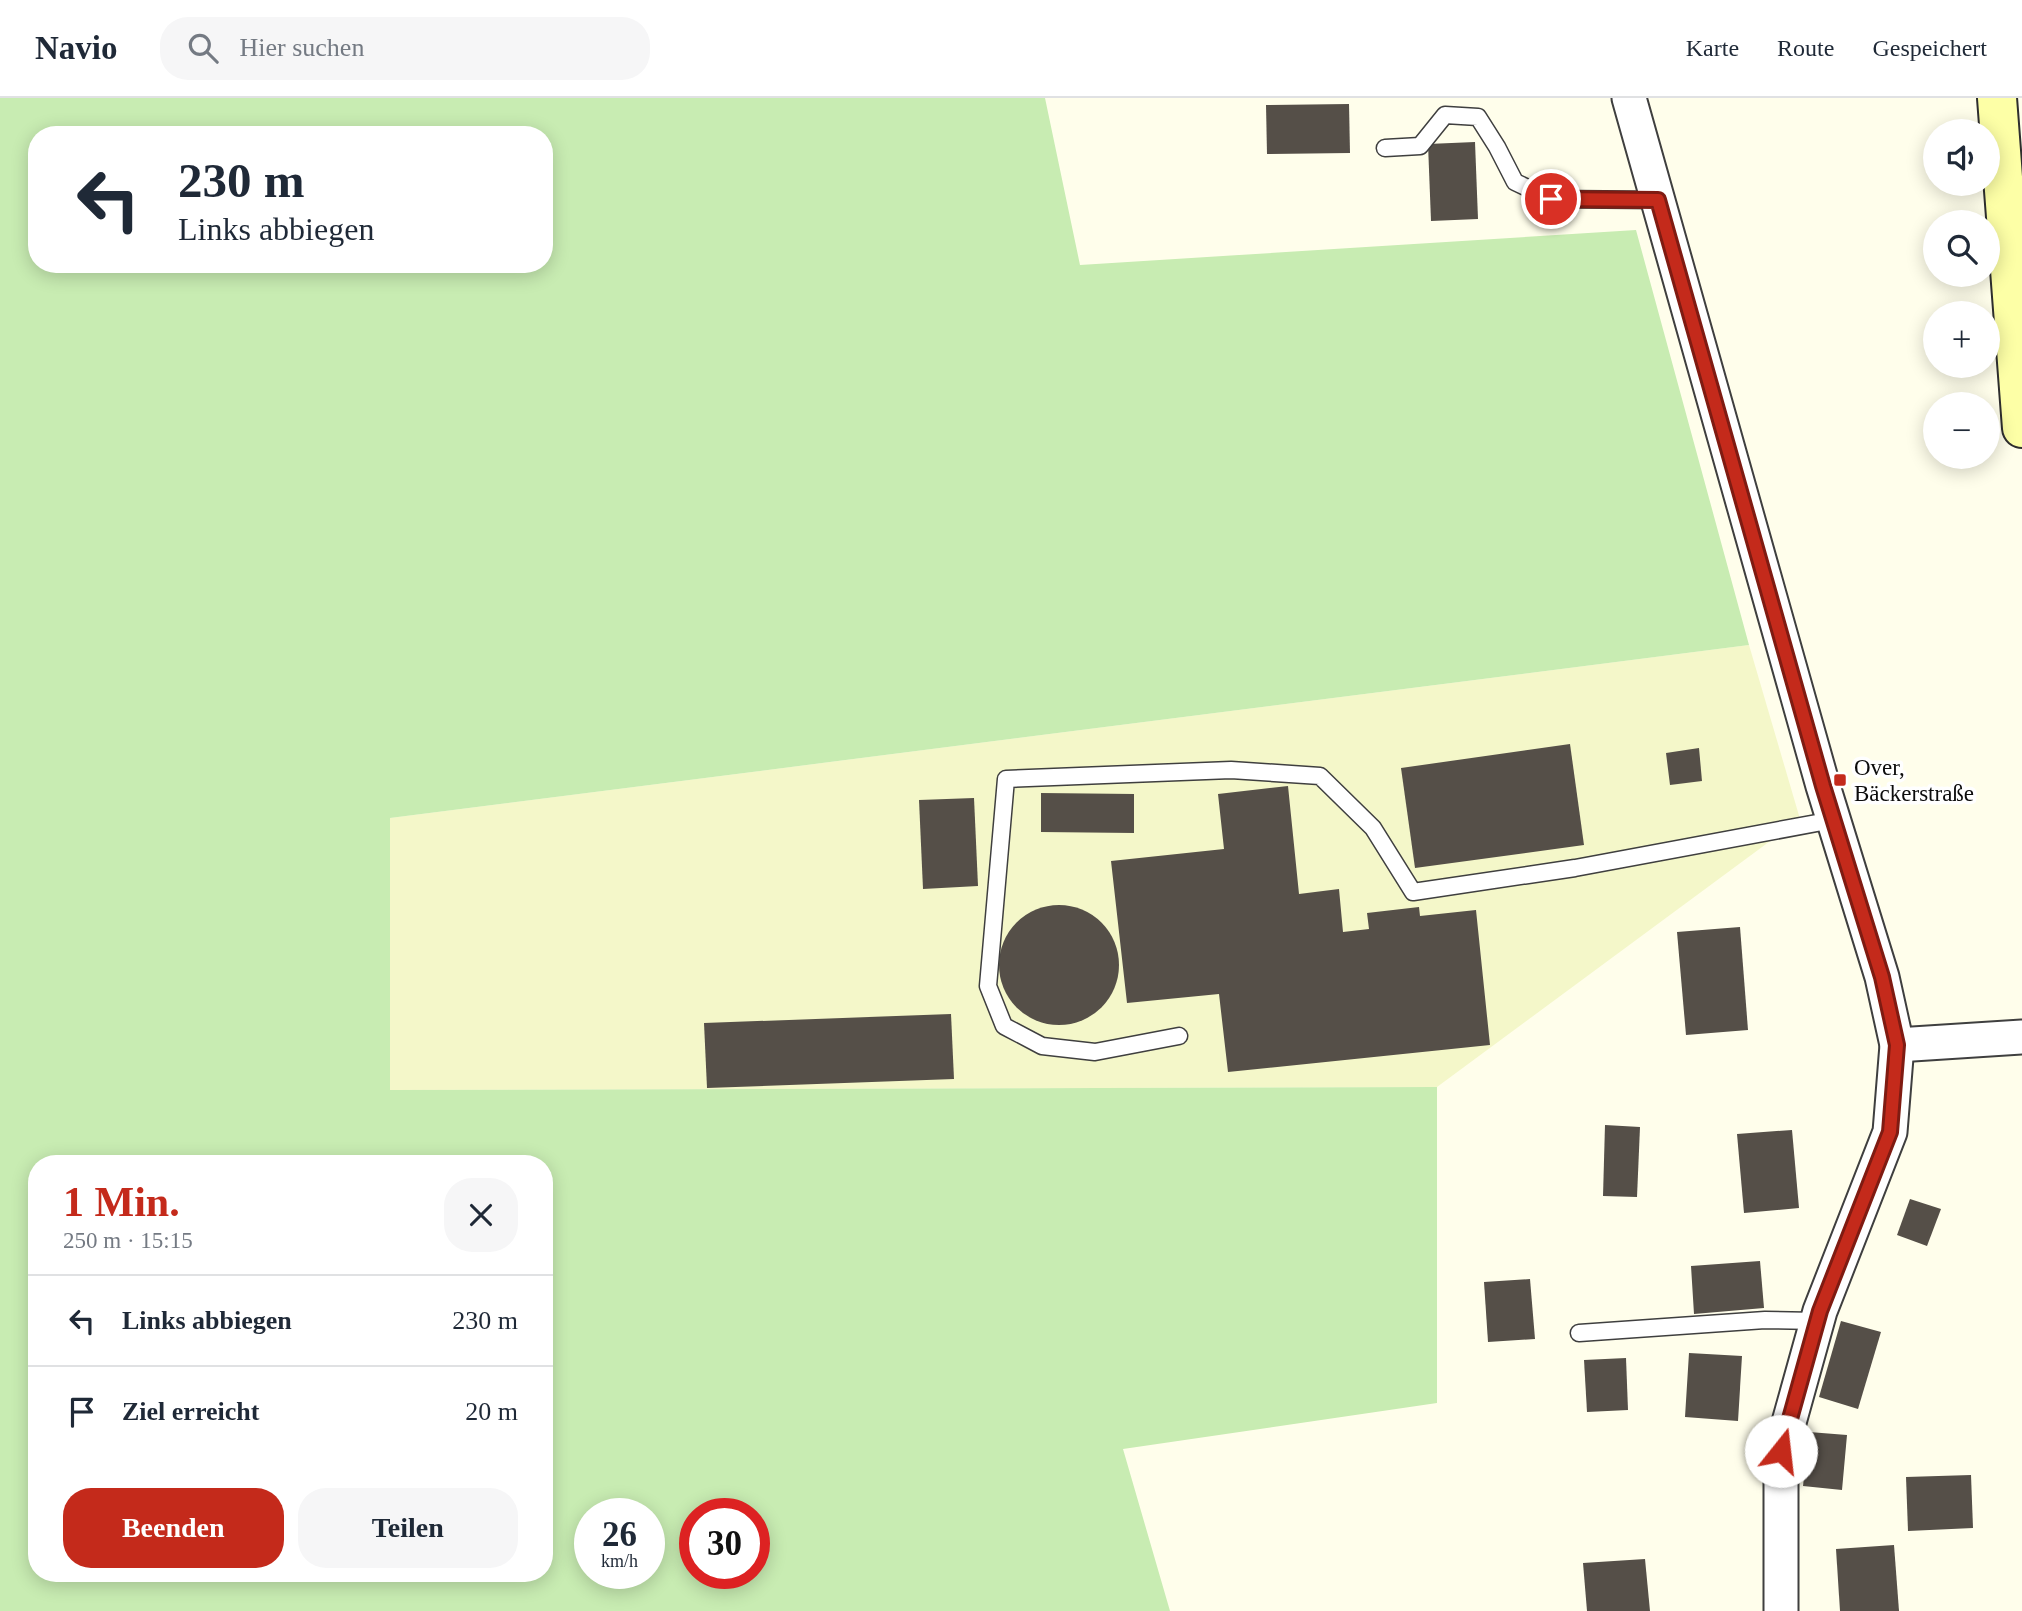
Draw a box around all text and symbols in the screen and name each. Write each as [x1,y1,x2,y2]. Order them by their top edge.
search box [160,17,650,80]
icon: search [184,29,222,67]
text: Navio [35,30,118,66]
text: Hier suchen [240,33,364,62]
text: Karte [1686,35,1739,61]
text: Route [1777,35,1834,61]
text: Gespeichert [1872,35,1987,61]
map controls [1923,119,2000,469]
button: sound [1923,119,2000,196]
text: 230 m [178,153,305,208]
icon: left [63,154,154,245]
pin [1521,169,1581,229]
icon: arrive [1532,180,1570,218]
button: search [1923,210,2000,287]
text: Links abbiegen [178,211,374,247]
button: + [1923,301,2000,378]
button: − [1923,392,2000,469]
place label: Over, Bäckerstraße [1854,755,1974,806]
marker: Over, Bäckerstraße [1832,772,1848,788]
button: close [444,1178,518,1252]
text: 1 Min. [63,1179,180,1225]
text: 250 m · 15:15 [63,1228,193,1253]
icon: left [63,1302,101,1340]
text: Links abbiegen [122,1306,292,1335]
text: 230 m [452,1306,518,1335]
icon: arrive [63,1393,101,1431]
text: Ziel erreicht [122,1397,259,1426]
text: 20 m [465,1397,518,1426]
position arrow [1744,1414,1818,1488]
button: Beenden [63,1488,284,1568]
button: Teilen [298,1488,518,1568]
speed limit sign: 30 [679,1498,770,1589]
text: 26 [602,1515,637,1554]
text: km/h [601,1551,638,1571]

